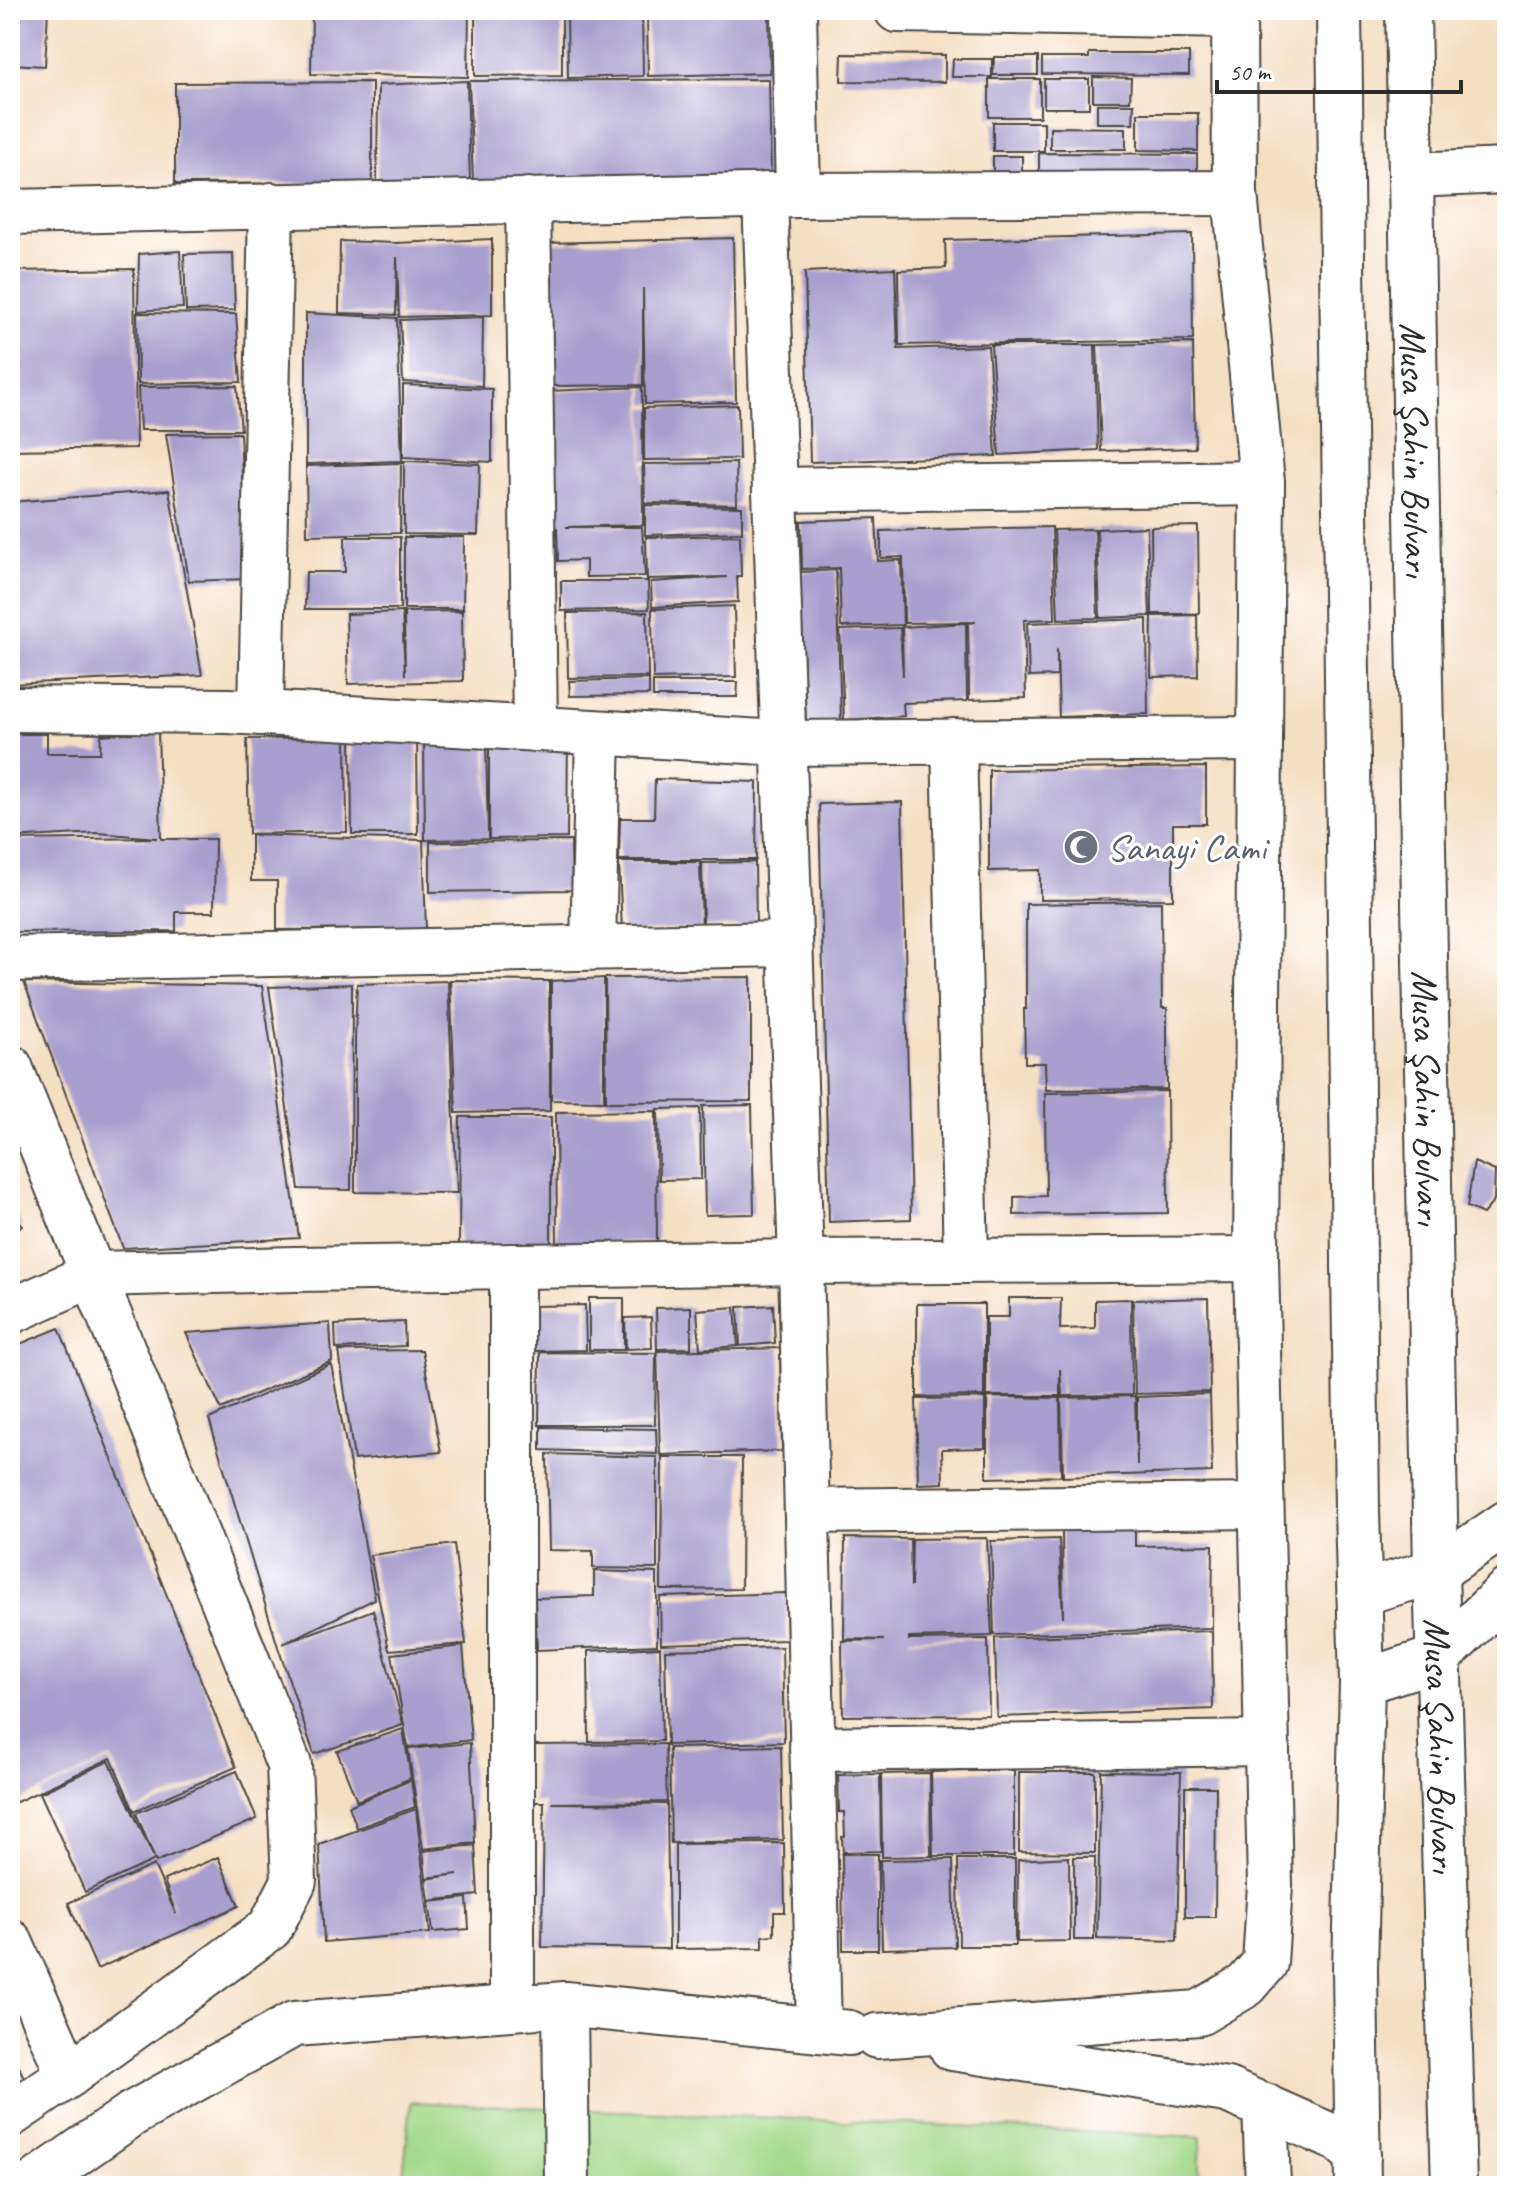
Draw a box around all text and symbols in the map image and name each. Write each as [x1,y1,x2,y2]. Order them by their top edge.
scale bar [1217,44,1461,94]
text: 50 m [1229,57,1272,87]
street label: Musa Şahin Bulvarı [1390,322,1441,579]
place label: Sanayi Cami [1107,824,1270,871]
mosque icon: Sanayi Cami [1062,828,1100,866]
street label: Musa Şahin Bulvarı [1401,970,1453,1227]
street label: Musa Şahin Bulvarı [1413,1618,1468,1875]

